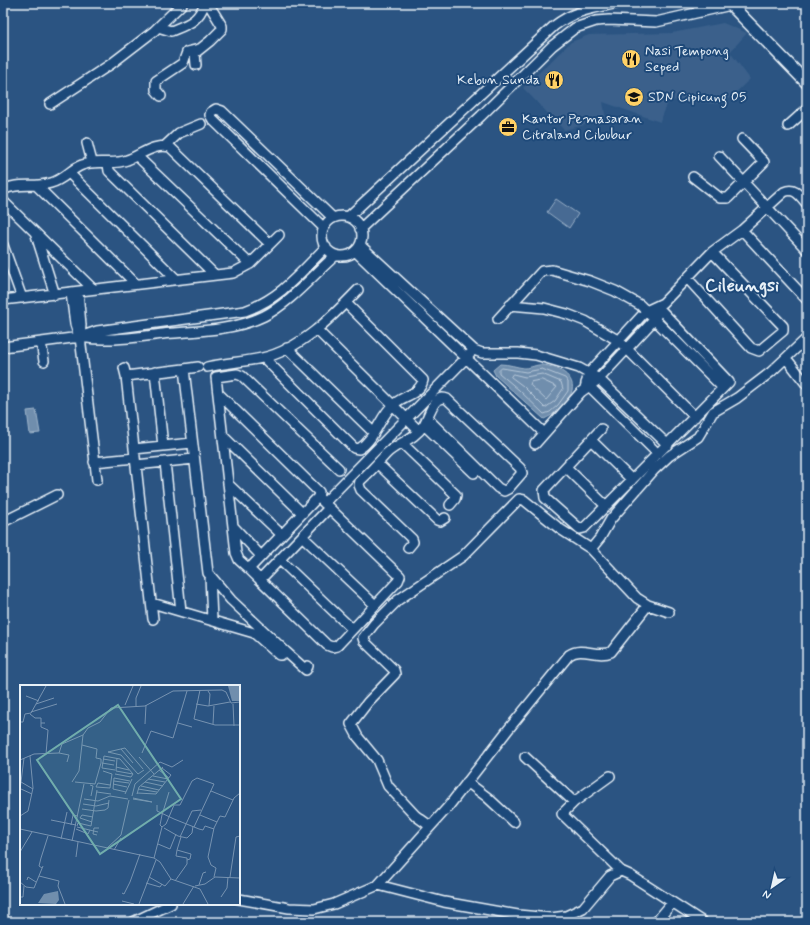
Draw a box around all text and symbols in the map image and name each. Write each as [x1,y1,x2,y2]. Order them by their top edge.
place label: Nasi Tempong Seped [645,42,729,76]
restaurant icon: Nasi Tempong Seped [620,48,642,70]
restaurant icon: Kebun Sunda [543,69,565,91]
place label: Kebun Sunda [457,71,540,89]
school or university icon: SDN Cipicung 05 [623,86,645,108]
place label: SDN Cipicung 05 [648,88,746,108]
place label: Kantor Pemasaran Citraland Cibubur [522,110,642,144]
office icon: Kantor Pemasaran Citraland Cibubur [497,116,519,138]
district label: Cileungsi [705,274,779,298]
inset map [20,685,240,905]
north arrow [752,867,792,907]
text: N [760,887,774,902]

